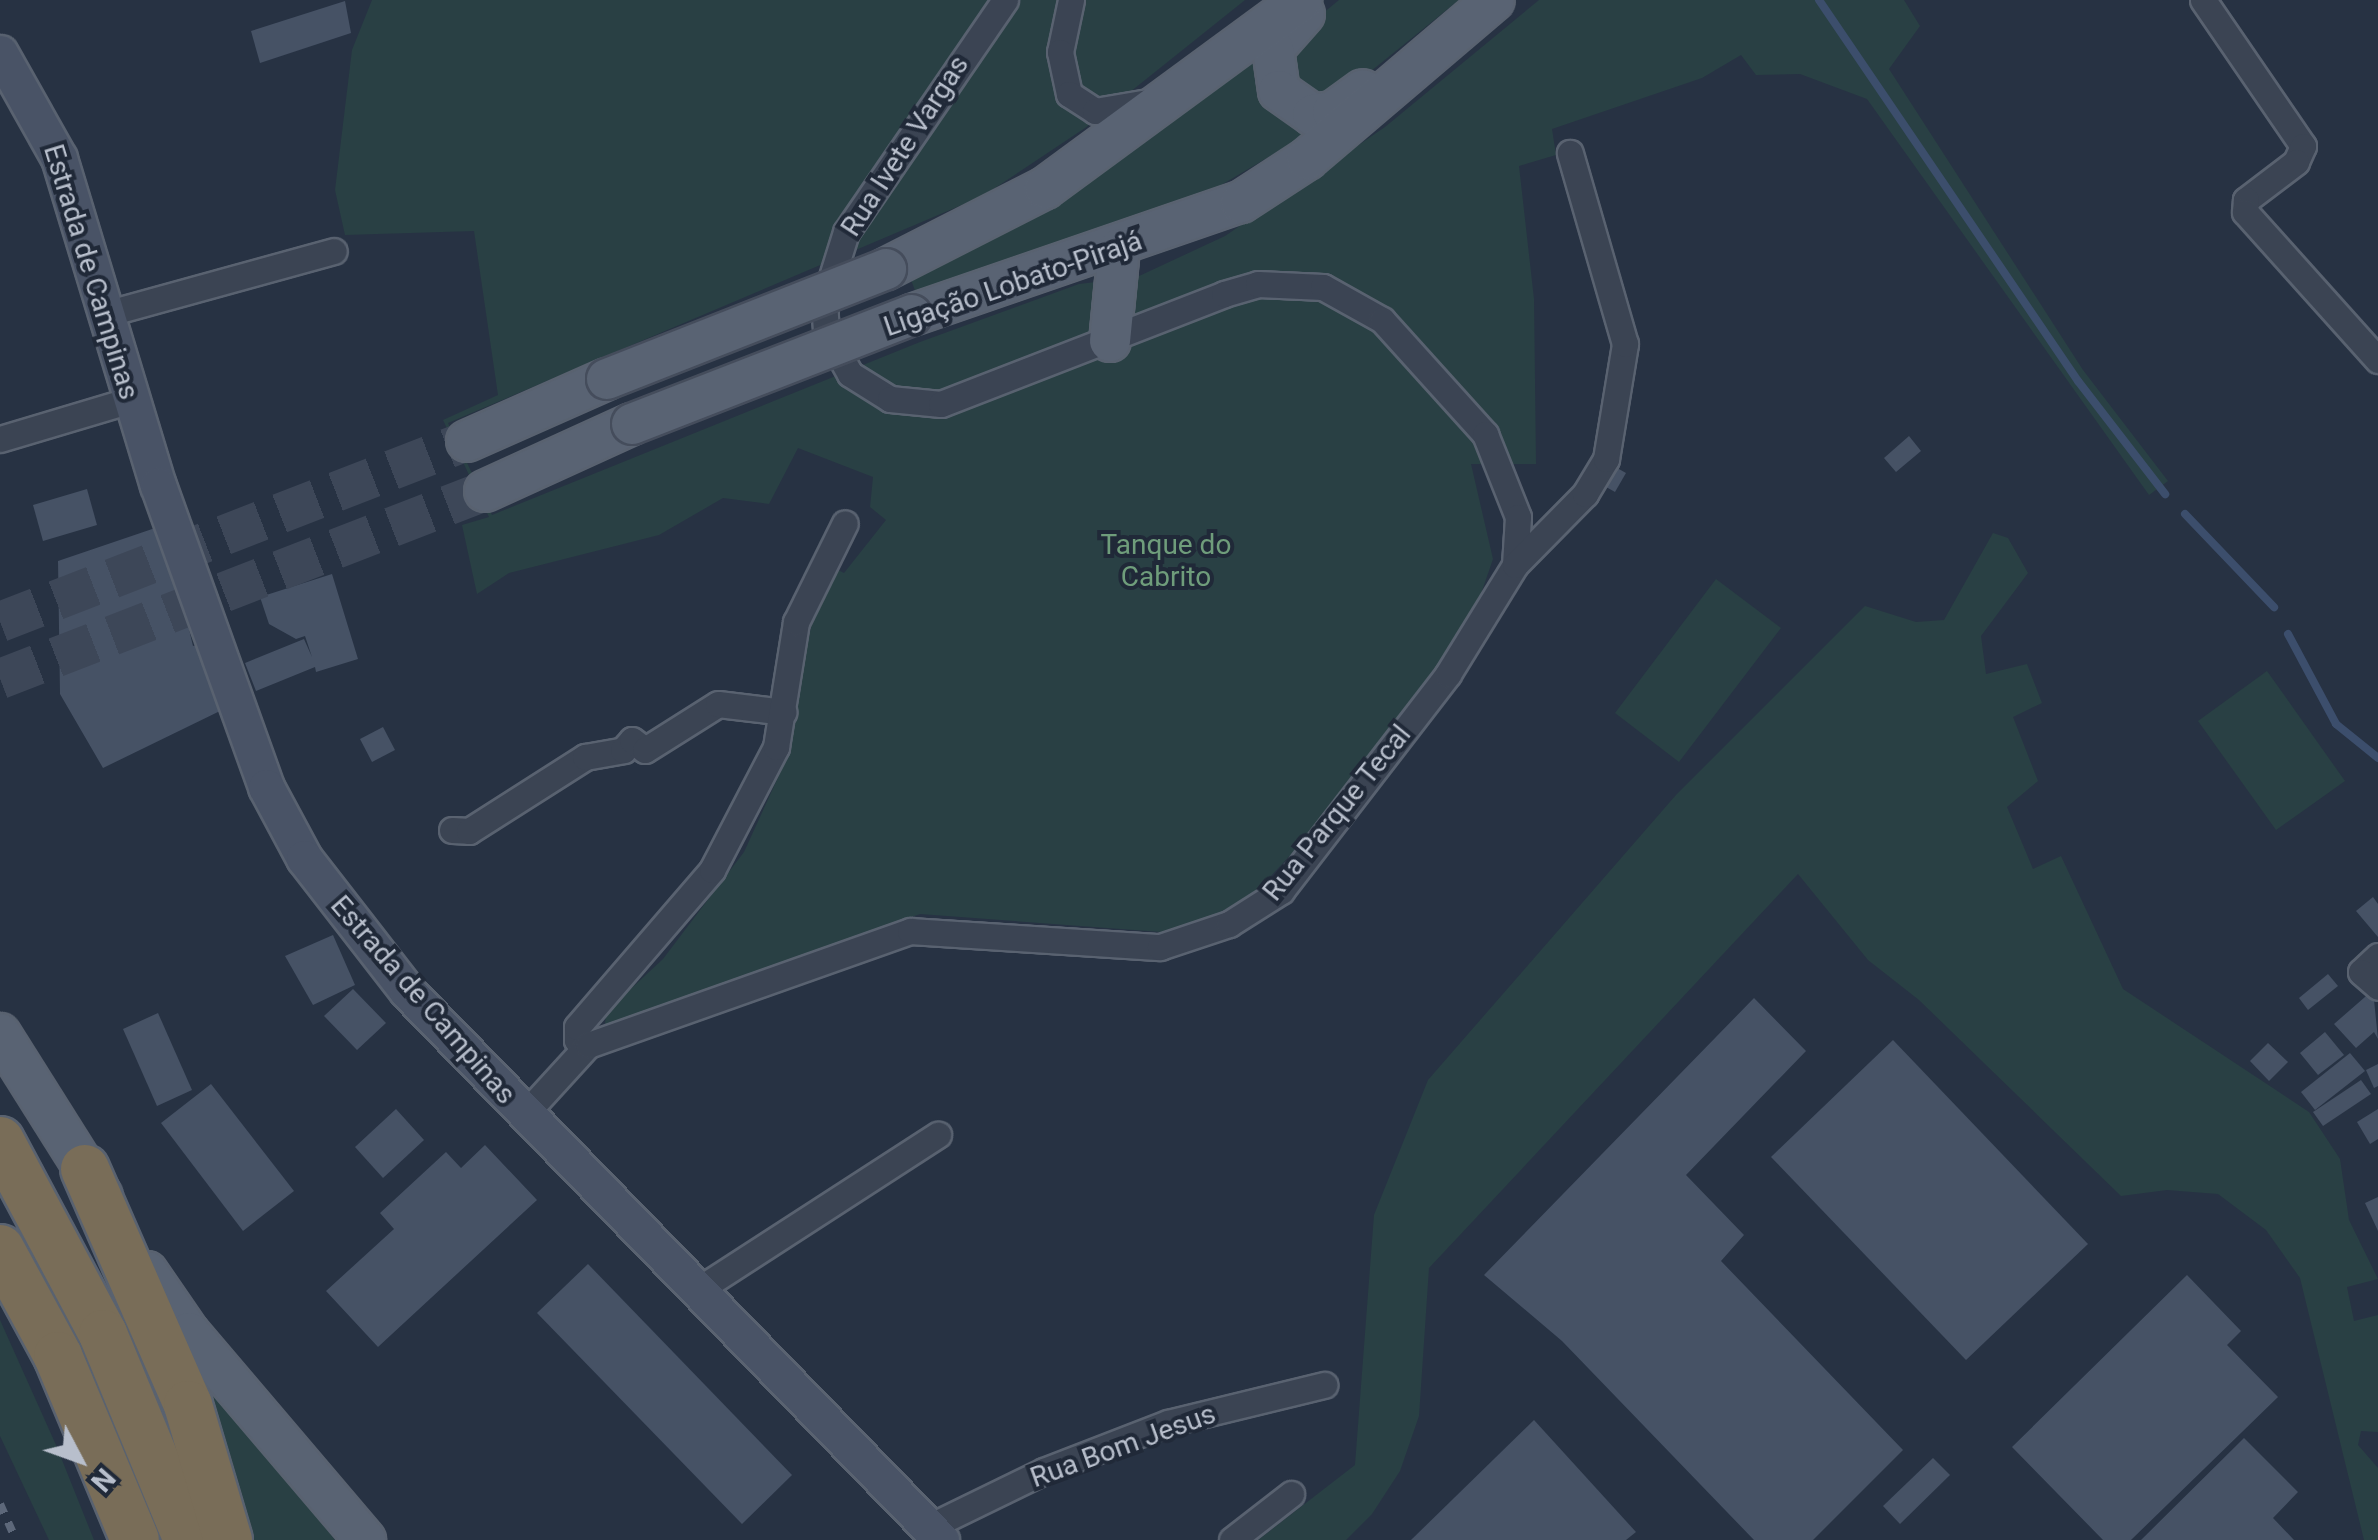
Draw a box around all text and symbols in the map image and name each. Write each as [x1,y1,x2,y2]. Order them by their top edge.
street label: Rua Ivete Vargas [834,49,976,243]
street label: Estrada de Campinas [36,140,146,404]
street label: Ligação Lobato-Pirajá [880,224,1146,344]
park label: Tanque do Cabrito [1101,528,1231,594]
street label: Rua Parque Tecal [1256,718,1418,908]
street label: Estrada de Campinas [323,889,523,1111]
street label: Rua Bom Jesus [1026,1397,1220,1495]
north arrow [30,1410,130,1510]
text: N [84,1462,122,1498]

